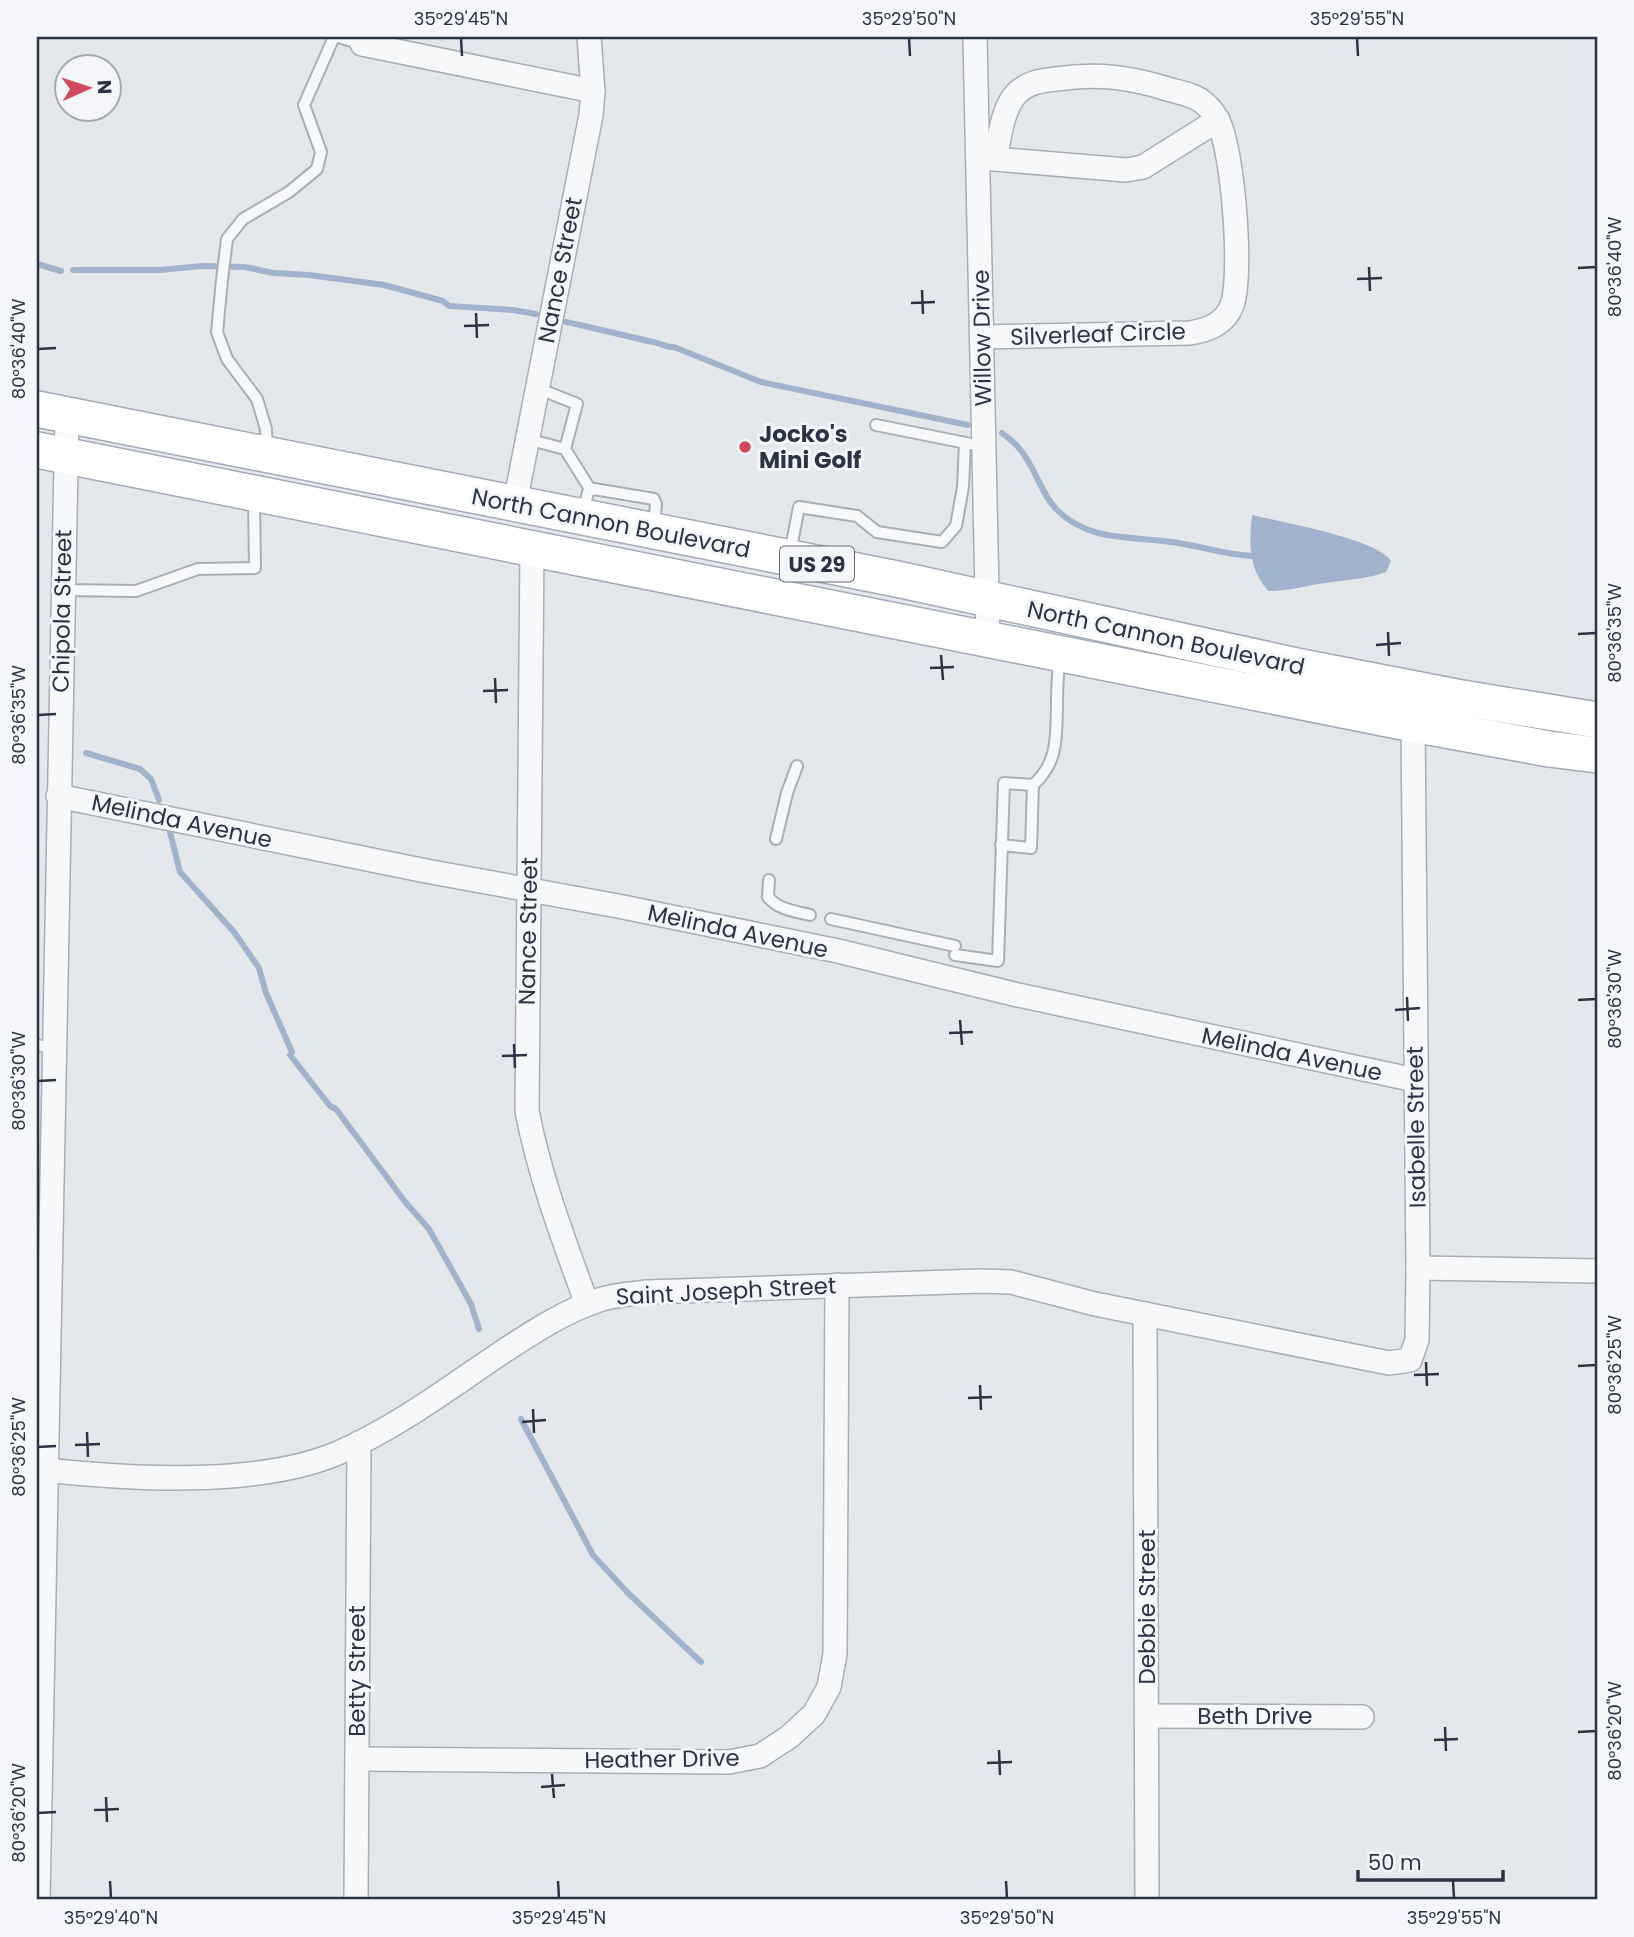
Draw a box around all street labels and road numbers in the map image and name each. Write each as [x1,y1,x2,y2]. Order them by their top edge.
street label: Nance Street [530,194,590,346]
street label: Willow Drive [965,269,999,407]
street label: Silverleaf Circle [1010,315,1186,353]
street label: North Cannon Boulevard [469,480,753,566]
street label: Chipola Street [45,529,79,693]
road number: US 29 [780,546,854,582]
street label: North Cannon Boulevard [1024,593,1308,683]
street label: Melinda Avenue [89,786,275,856]
street label: Nance Street [511,857,545,1005]
street label: Melinda Avenue [645,896,831,966]
street label: Melinda Avenue [1199,1019,1385,1089]
street label: Isabelle Street [1399,1046,1433,1208]
street label: Saint Joseph Street [615,1269,837,1313]
street label: Debbie Street [1131,1529,1163,1685]
street label: Betty Street [341,1605,373,1737]
street label: Beth Drive [1197,1700,1313,1732]
street label: Heather Drive [584,1742,740,1776]

